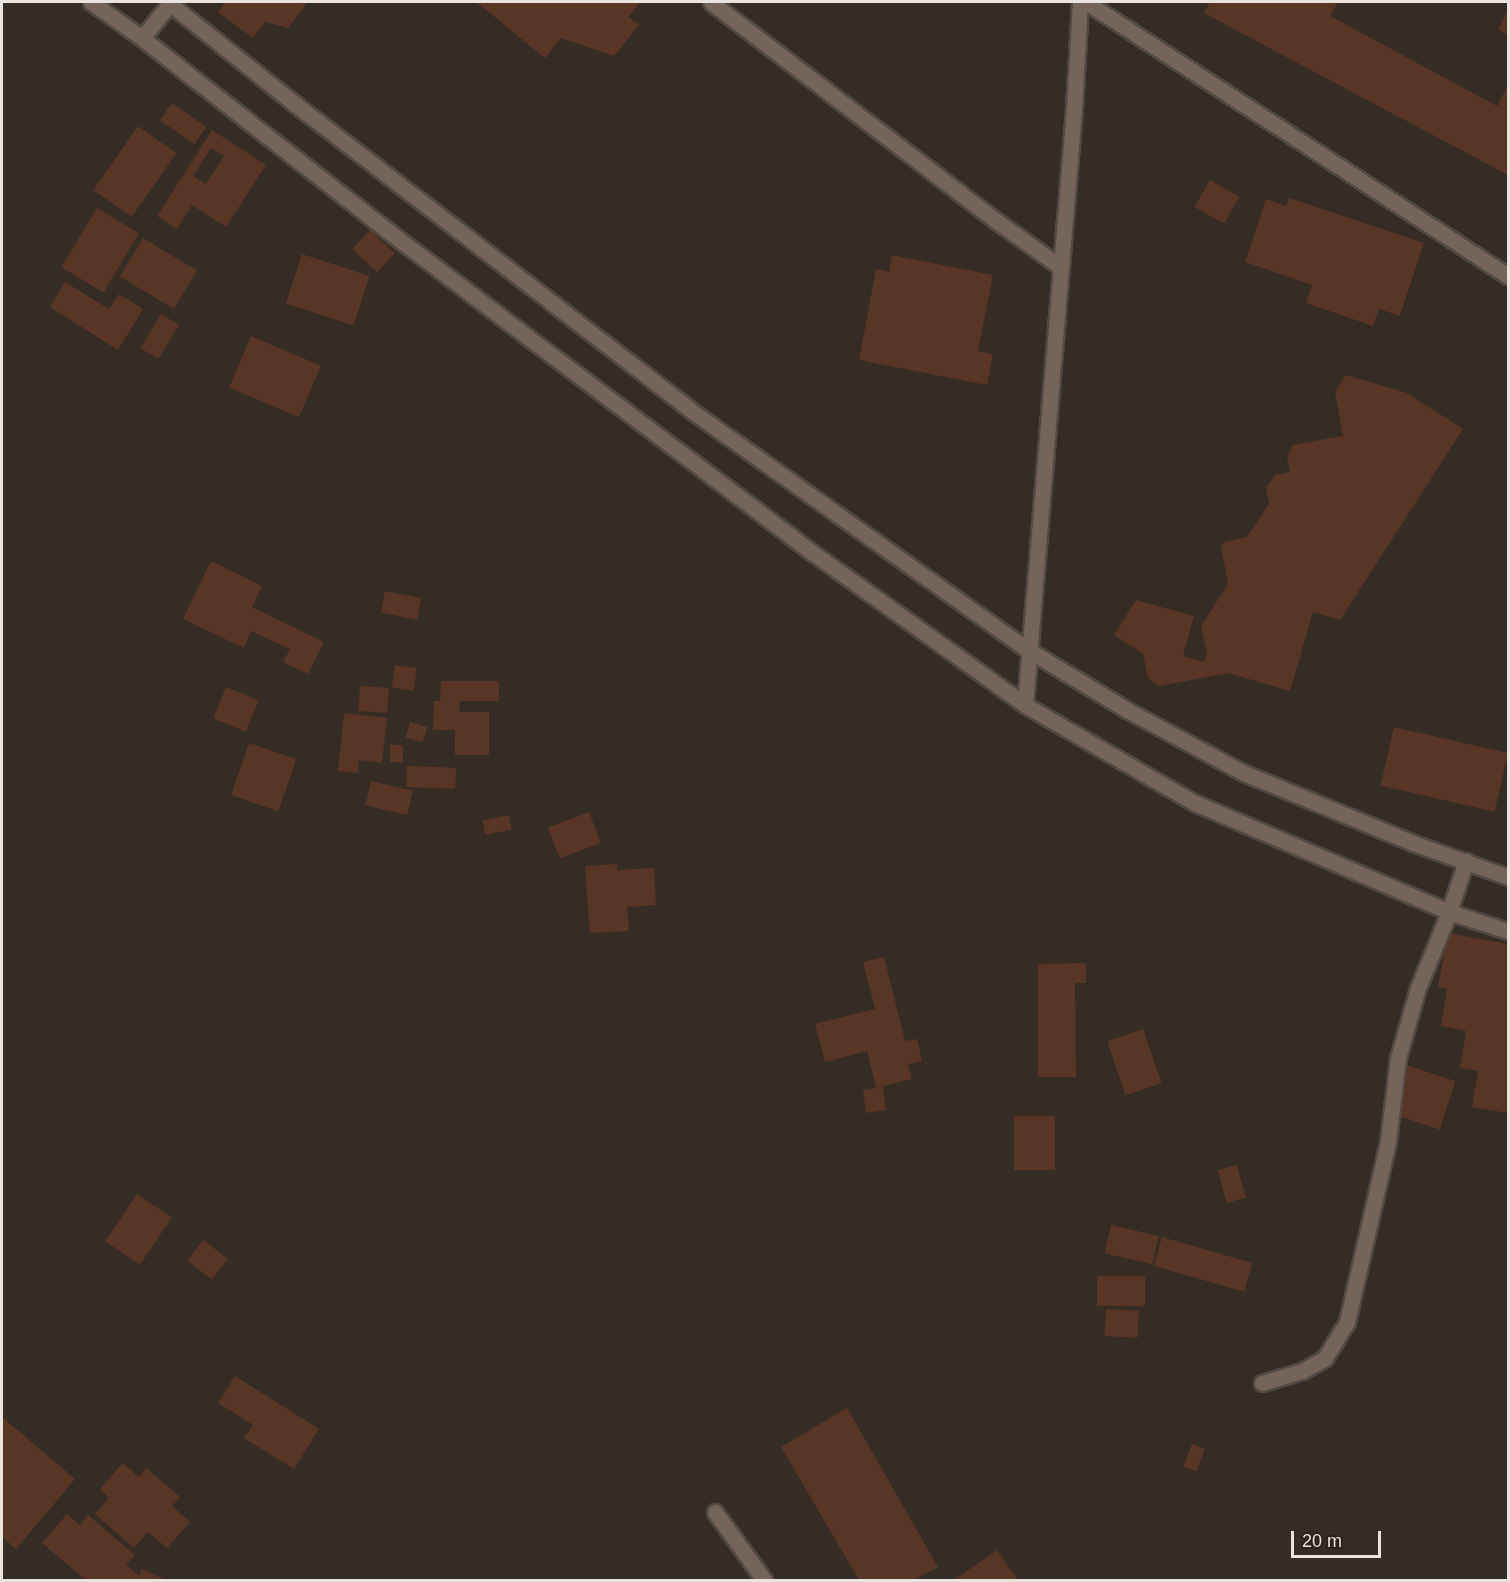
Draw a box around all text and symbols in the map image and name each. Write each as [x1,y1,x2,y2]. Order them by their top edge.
scale bar [1294,1519,1384,1557]
text: 20 m [1302,1531,1342,1551]

